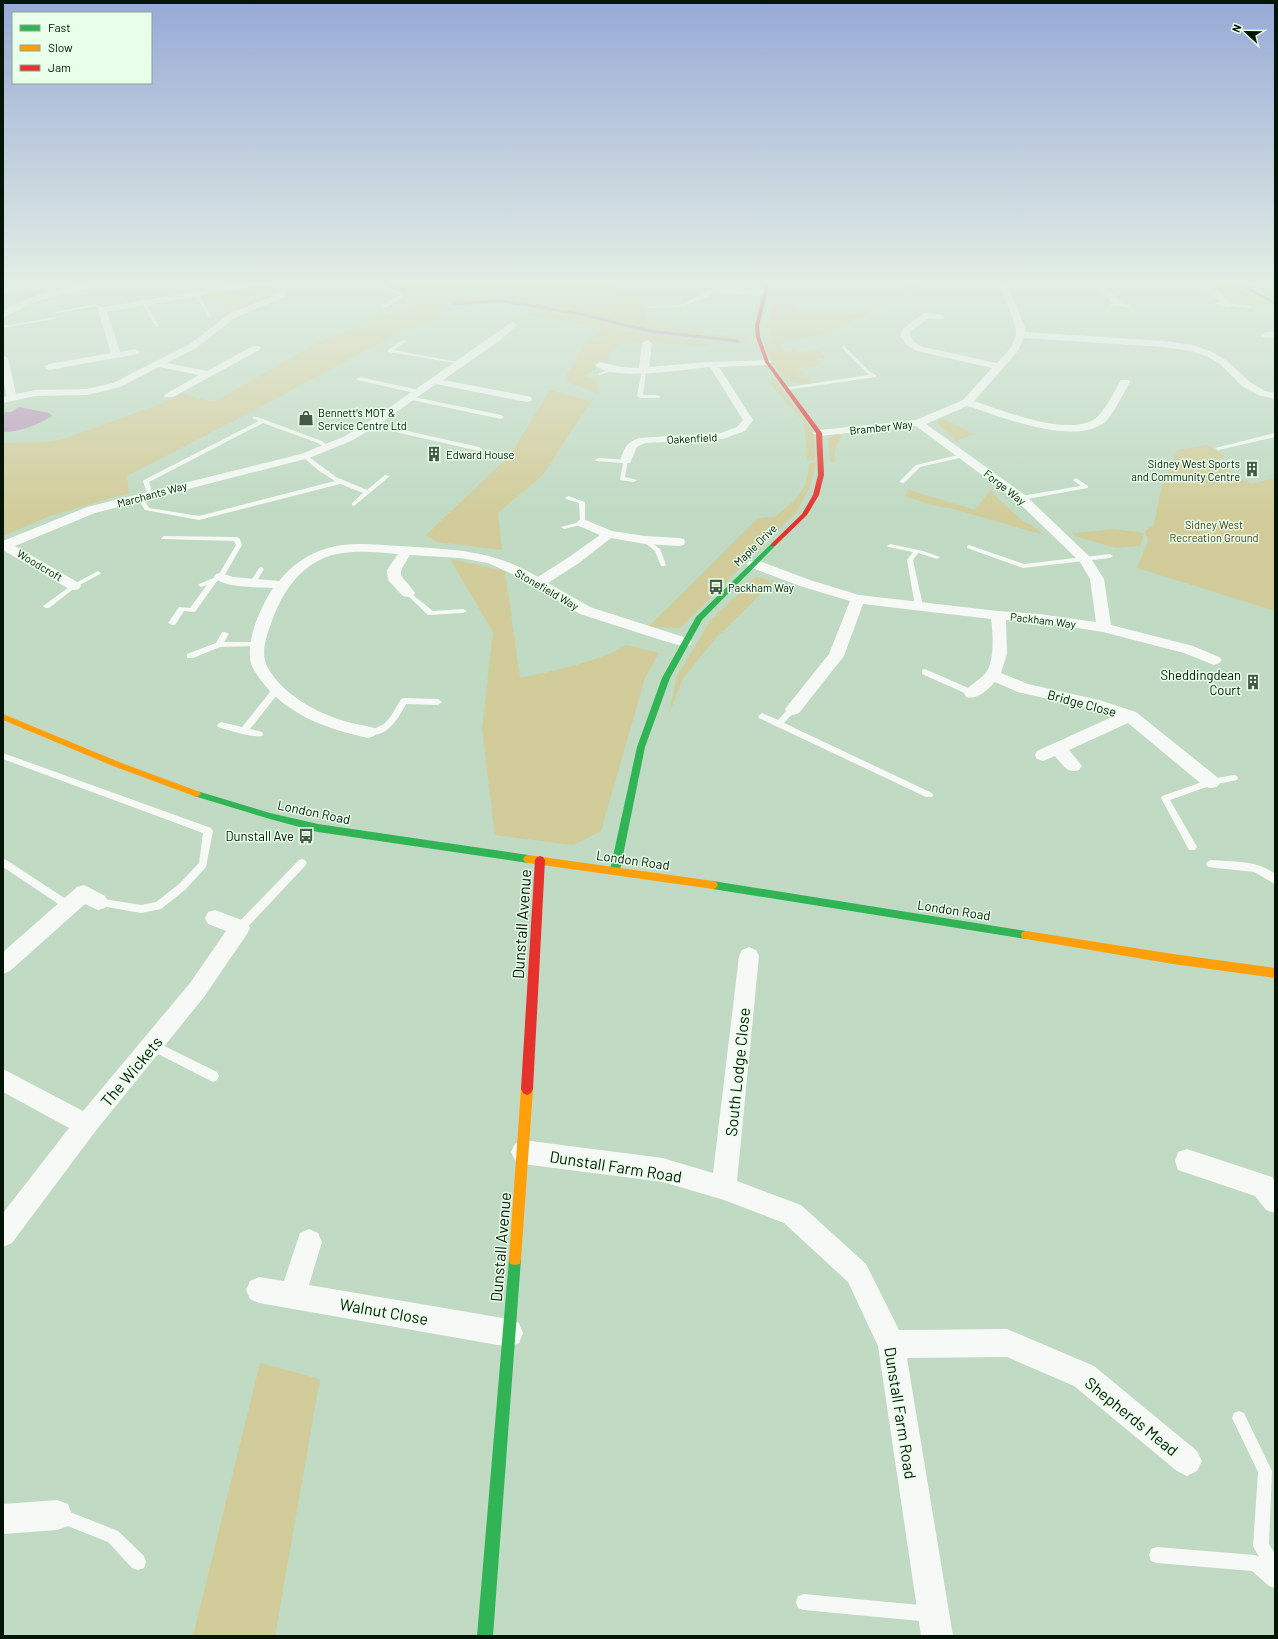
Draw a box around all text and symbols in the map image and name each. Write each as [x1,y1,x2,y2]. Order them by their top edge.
legend [12,12,152,84]
north arrow [1226,12,1266,52]
text: Fast [48,20,71,34]
text: N [1229,22,1244,34]
text: Slow [48,40,73,54]
text: Jam [48,60,71,74]
place label: Bennett's MOT & Service Centre Ltd [318,406,407,432]
shop icon: Bennett's MOT & Service Centre Ltd [297,409,315,427]
street label: Bramber Way [849,417,913,437]
street label: Oakenfield [666,430,718,446]
building icon: Edward House [425,445,443,463]
place label: Edward House [446,448,515,461]
place label: Sidney West Sports and Community Centre [1131,457,1240,483]
building icon: Sidney West Sports and Community Centre [1243,460,1261,478]
street label: Forge Way [982,467,1028,507]
street label: Marchants Way [116,478,188,510]
park label: Sidney West Recreation Ground [1170,518,1259,544]
street label: Maple Drive [731,521,779,569]
street label: Woodcroft [15,546,65,584]
street label: Stonefield Way [513,566,581,612]
bus stop icon: Packham Way [707,578,725,596]
place label: Packham Way [728,581,794,594]
street label: Packham Way [1009,610,1077,630]
place label: Sheddingdean Court [1160,667,1241,698]
building icon: Sheddingdean Court [1244,673,1262,691]
street label: Bridge Close [1046,686,1118,720]
street label: London Road [276,796,352,828]
bus stop icon: Dunstall Ave [297,827,315,845]
place label: Dunstall Ave [226,828,294,844]
street label: London Road [595,847,671,873]
street label: Dunstall Avenue [508,868,534,980]
street label: London Road [916,896,992,924]
street label: South Lodge Close [721,1007,753,1137]
street label: The Wickets [96,1032,166,1110]
street label: Dunstall Farm Road [549,1146,683,1186]
street label: Dunstall Avenue [486,1191,514,1303]
street label: Walnut Close [338,1294,430,1328]
street label: Dunstall Farm Road [881,1346,921,1480]
street label: Shepherds Mead [1082,1373,1182,1459]

